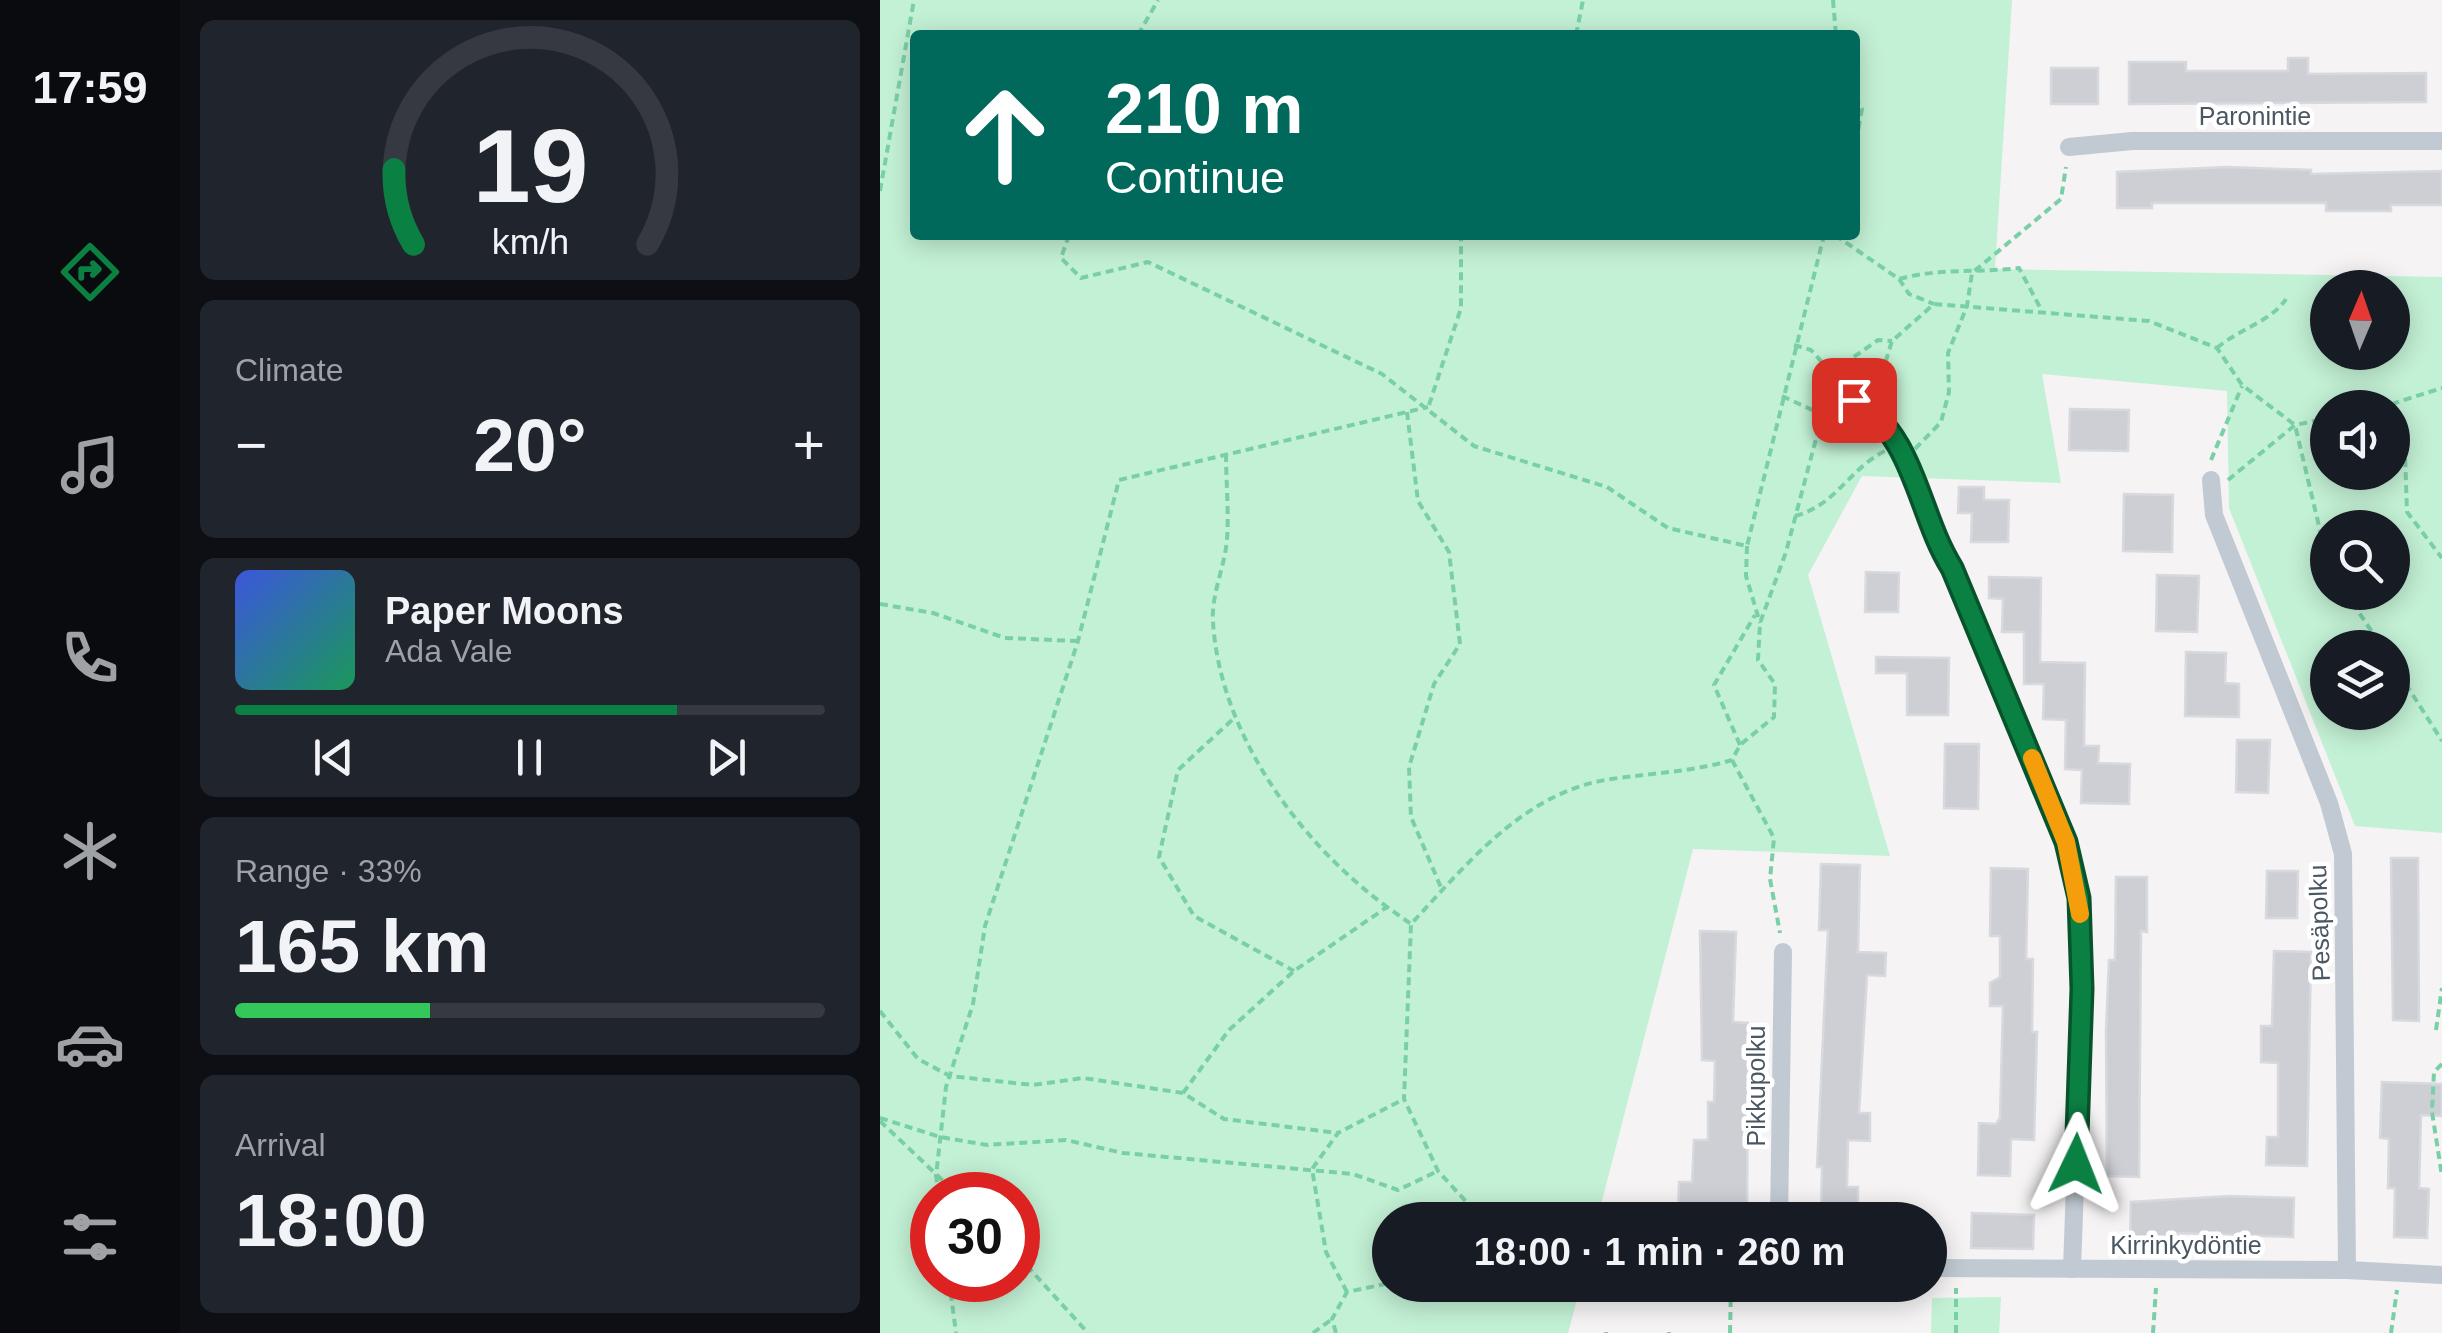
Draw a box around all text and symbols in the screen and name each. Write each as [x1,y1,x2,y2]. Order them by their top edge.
text: 17:59 [32,62,148,113]
icon: ahead [940,70,1070,200]
text: 210 m [1105,70,1303,148]
street label: Paronintie [2199,102,2311,130]
text: 19 [472,108,588,224]
text: Continue [1105,152,1285,203]
text: km/h [491,222,569,262]
icon: directions [55,237,125,307]
north arrow [2310,270,2410,370]
map controls [2310,270,2410,730]
text: Climate [235,352,343,388]
pin [1812,358,1897,443]
icon: arrive [1827,373,1882,428]
button: sound [2310,390,2410,490]
text: 20° [473,403,587,487]
text: − [235,414,267,476]
text: + [793,414,825,476]
icon: music [55,430,125,500]
button: search [2310,510,2410,610]
text: Paper Moons [385,590,624,632]
icon: phone [55,623,125,693]
button: layers [2310,630,2410,730]
text: Ada Vale [385,633,513,669]
icon: previous [306,730,361,785]
icon: pause [502,730,557,785]
icon: next [699,730,754,785]
icon: climate [55,816,125,886]
text: Range · 33% [235,853,422,889]
street label: Pesäpolku [2303,864,2335,982]
text: 165 km [235,904,489,988]
icon: car [55,1009,125,1079]
street label: Pikkupolku [1742,1026,1770,1146]
position arrow [2024,1112,2128,1216]
text: Arrival [235,1127,326,1163]
speed limit sign: 30 [910,1172,1040,1302]
text: 18:00 [235,1178,427,1262]
icon: filters [55,1202,125,1272]
text: 18:00 · 1 min · 260 m [1474,1231,1845,1273]
street label: Kirrinkydöntie [2110,1231,2262,1259]

